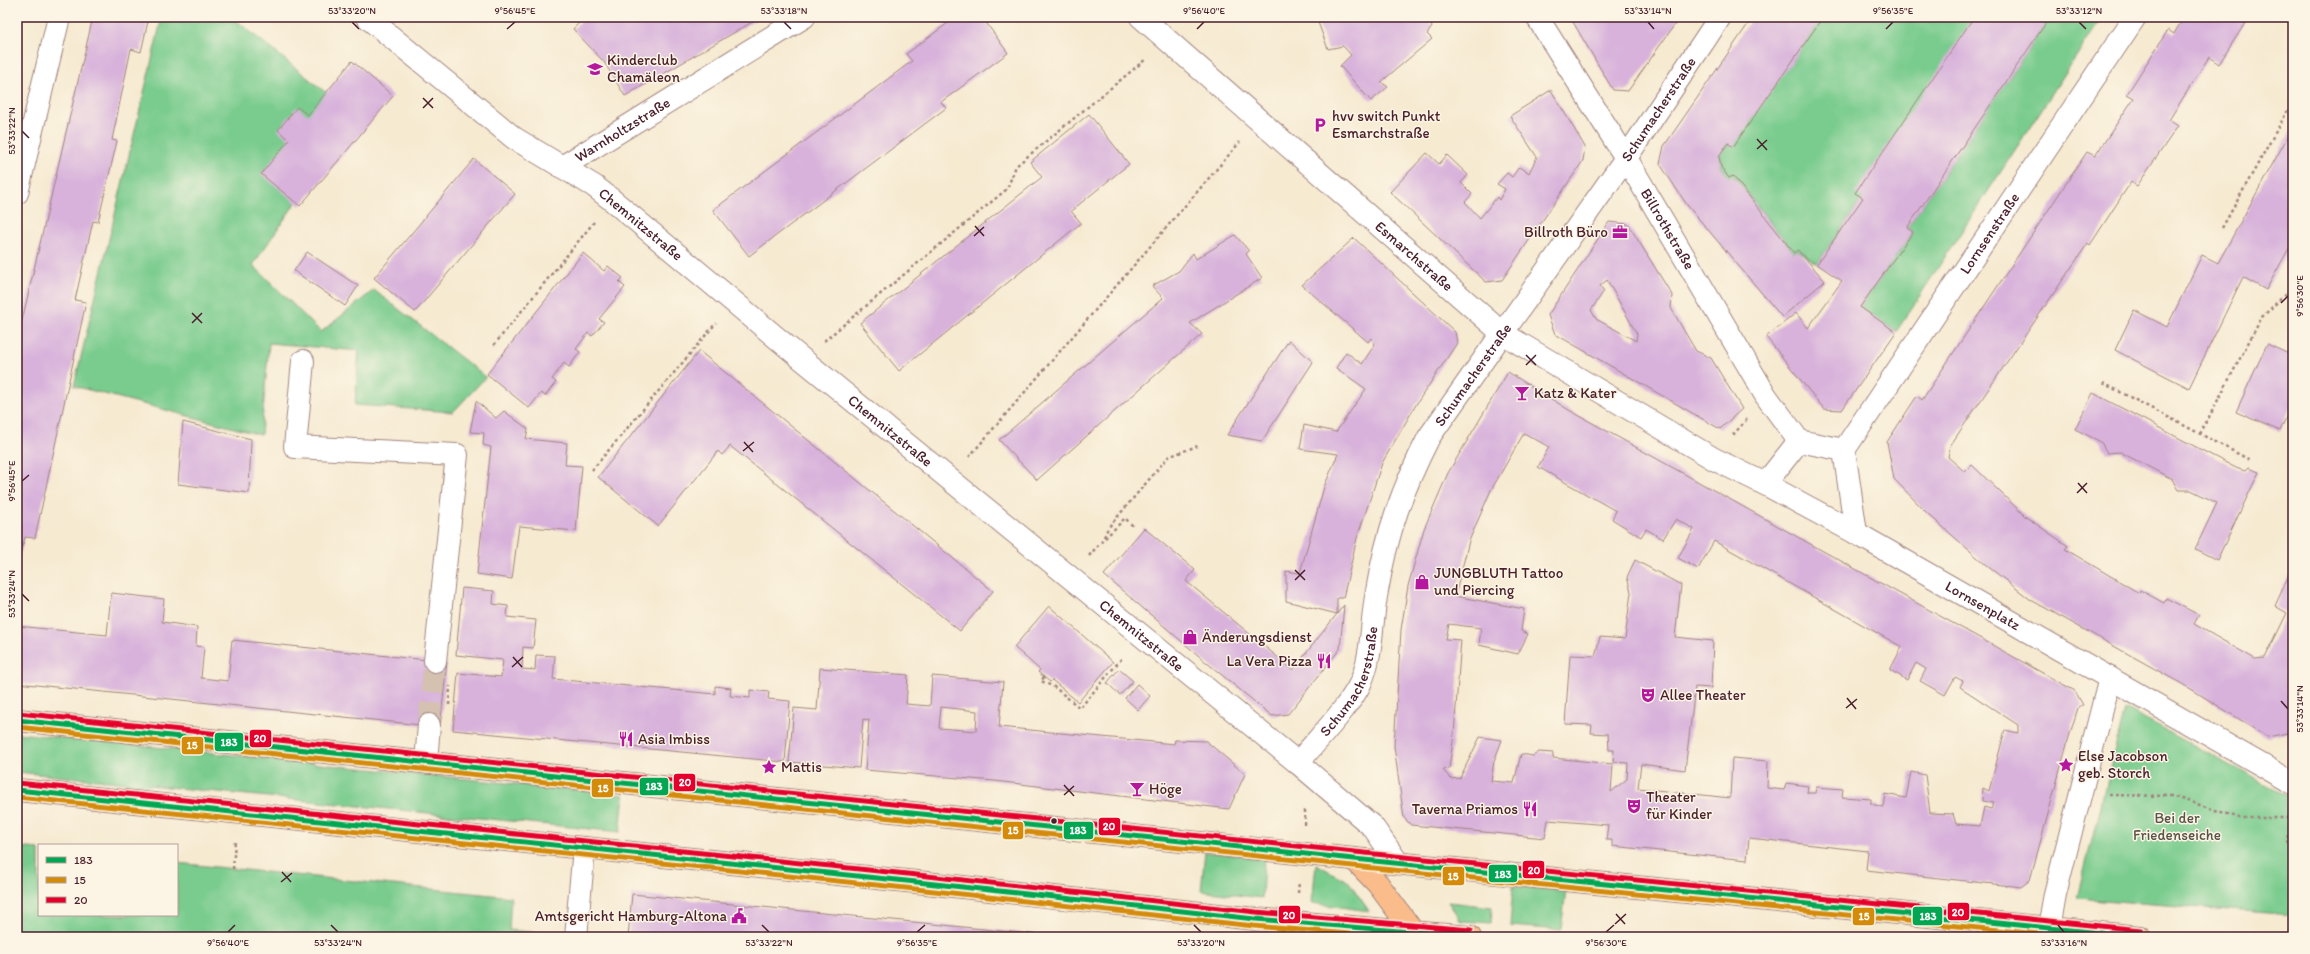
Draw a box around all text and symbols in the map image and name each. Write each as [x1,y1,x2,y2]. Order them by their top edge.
text: 53°33'20"N [328,4,376,17]
text: 9°56'45"E [494,4,536,17]
text: 53°33'18"N [761,4,808,17]
text: 9°56'40"E [1183,4,1225,17]
text: 53°33'14"N [1624,4,1672,17]
text: 9°56'35"E [1873,4,1914,17]
text: 53°33'12"N [2056,4,2103,17]
place label: Kinderclub Chamäleon [607,51,680,86]
street label: Schumacherstraße [1617,53,1700,165]
school or university icon: Kinderclub Chamäleon [586,60,604,78]
street label: Warnholtzstraße [571,93,673,166]
text: 53°33'22"N [5,107,18,155]
place label: hvv switch Punkt Esmarchstraße [1332,107,1441,142]
parking icon: hvv switch Punkt Esmarchstraße [1311,116,1329,134]
street label: Chemnitzstraße [595,184,686,264]
street label: Billrothstraße [1637,185,1699,273]
street label: Lornsenstraße [1956,189,2023,277]
street label: Esmarchstraße [1371,217,1457,295]
place label: Billroth Büro [1524,223,1608,241]
office icon: Billroth Büro [1611,223,1629,241]
text: 9°56'30"E [2293,275,2306,317]
street label: Schumacherstraße [1430,320,1515,430]
bar icon: Katz & Kater [1513,384,1531,402]
place label: Katz & Kater [1534,384,1616,402]
street label: Chemnitzstraße [844,391,936,471]
text: 9°56'45"E [5,460,18,502]
place label: JUNGBLUTH Tattoo und Piercing [1434,564,1563,599]
text: 53°33'24"N [5,570,18,618]
shop icon: JUNGBLUTH Tattoo und Piercing [1413,573,1431,591]
street label: Lornsenplatz [1942,577,2024,634]
street label: Chemnitzstraße [1095,596,1187,675]
street label: Schumacherstraße [1316,625,1381,740]
shop icon: Änderungsdienst [1181,628,1199,646]
place label: Änderungsdienst [1202,628,1312,646]
place label: La Vera Pizza [1226,652,1313,670]
restaurant icon: La Vera Pizza [1315,652,1333,670]
text: 53°33'14"N [2293,685,2306,733]
theatre icon: Allee Theater [1639,686,1657,704]
place label: Allee Theater [1660,686,1746,704]
line badge: 20 [249,729,272,748]
restaurant icon: Asia Imbiss [617,730,635,748]
place label: Asia Imbiss [638,730,710,748]
line badge: 183 [214,732,244,752]
text: 20 [254,732,267,745]
line badge: 15 [181,736,204,755]
text: 183 [220,736,238,749]
text: 15 [187,739,198,752]
place label: Else Jacobson geb. Storch [2078,747,2168,782]
place icon: Else Jacobson geb. Storch [2057,756,2075,774]
place icon: Mattis [760,758,778,776]
place label: Mattis [781,758,822,776]
line badge: 20 [673,773,696,792]
text: 20 [679,776,692,789]
line badge: 183 [639,777,669,796]
line badge: 15 [591,778,614,798]
text: 183 [645,780,663,793]
bar icon: Höge [1128,780,1146,798]
place label: Höge [1149,780,1182,798]
text: 15 [598,782,609,795]
place label: Theater für Kinder [1646,788,1712,823]
theatre icon: Theater für Kinder [1625,797,1643,815]
place label: Taverna Priamos [1412,800,1518,818]
restaurant icon: Taverna Priamos [1521,800,1539,818]
park label: Bei der Friedenseiche [2133,809,2221,844]
unlabelled marker [1049,816,1059,826]
line badge: 20 [1098,817,1121,836]
text: 20 [1103,820,1116,833]
line badge: 15 [1002,821,1024,840]
line badge: 183 [1063,821,1094,840]
text: 15 [1008,824,1019,837]
text: 183 [1069,824,1087,837]
legend [38,844,178,916]
text: 183 [74,853,93,867]
line badge: 20 [1522,860,1545,879]
line badge: 183 [1488,864,1518,883]
text: 20 [1528,864,1541,877]
line badge: 15 [1442,866,1465,886]
text: 183 [1494,868,1512,881]
text: 15 [1448,870,1459,883]
text: 15 [74,873,86,887]
text: 20 [74,893,88,907]
line badge: 20 [1947,902,1970,921]
line badge: 20 [1278,905,1301,924]
line badge: 183 [1912,906,1943,926]
text: 20 [1952,906,1965,919]
place label: Amtsgericht Hamburg-Altona [535,907,728,925]
public building icon: Amtsgericht Hamburg-Altona [730,907,748,925]
line badge: 15 [1852,907,1875,926]
text: 20 [1283,909,1296,922]
text: 15 [1859,910,1870,923]
text: 183 [1919,910,1937,923]
text: 9°56'40"E [207,936,249,949]
text: 53°33'24"N [314,936,362,949]
text: 53°33'22"N [745,936,793,949]
text: 9°56'35"E [897,936,938,949]
text: 53°33'20"N [1177,936,1225,949]
text: 9°56'30"E [1585,936,1627,949]
text: 53°33'16"N [2041,936,2088,949]

